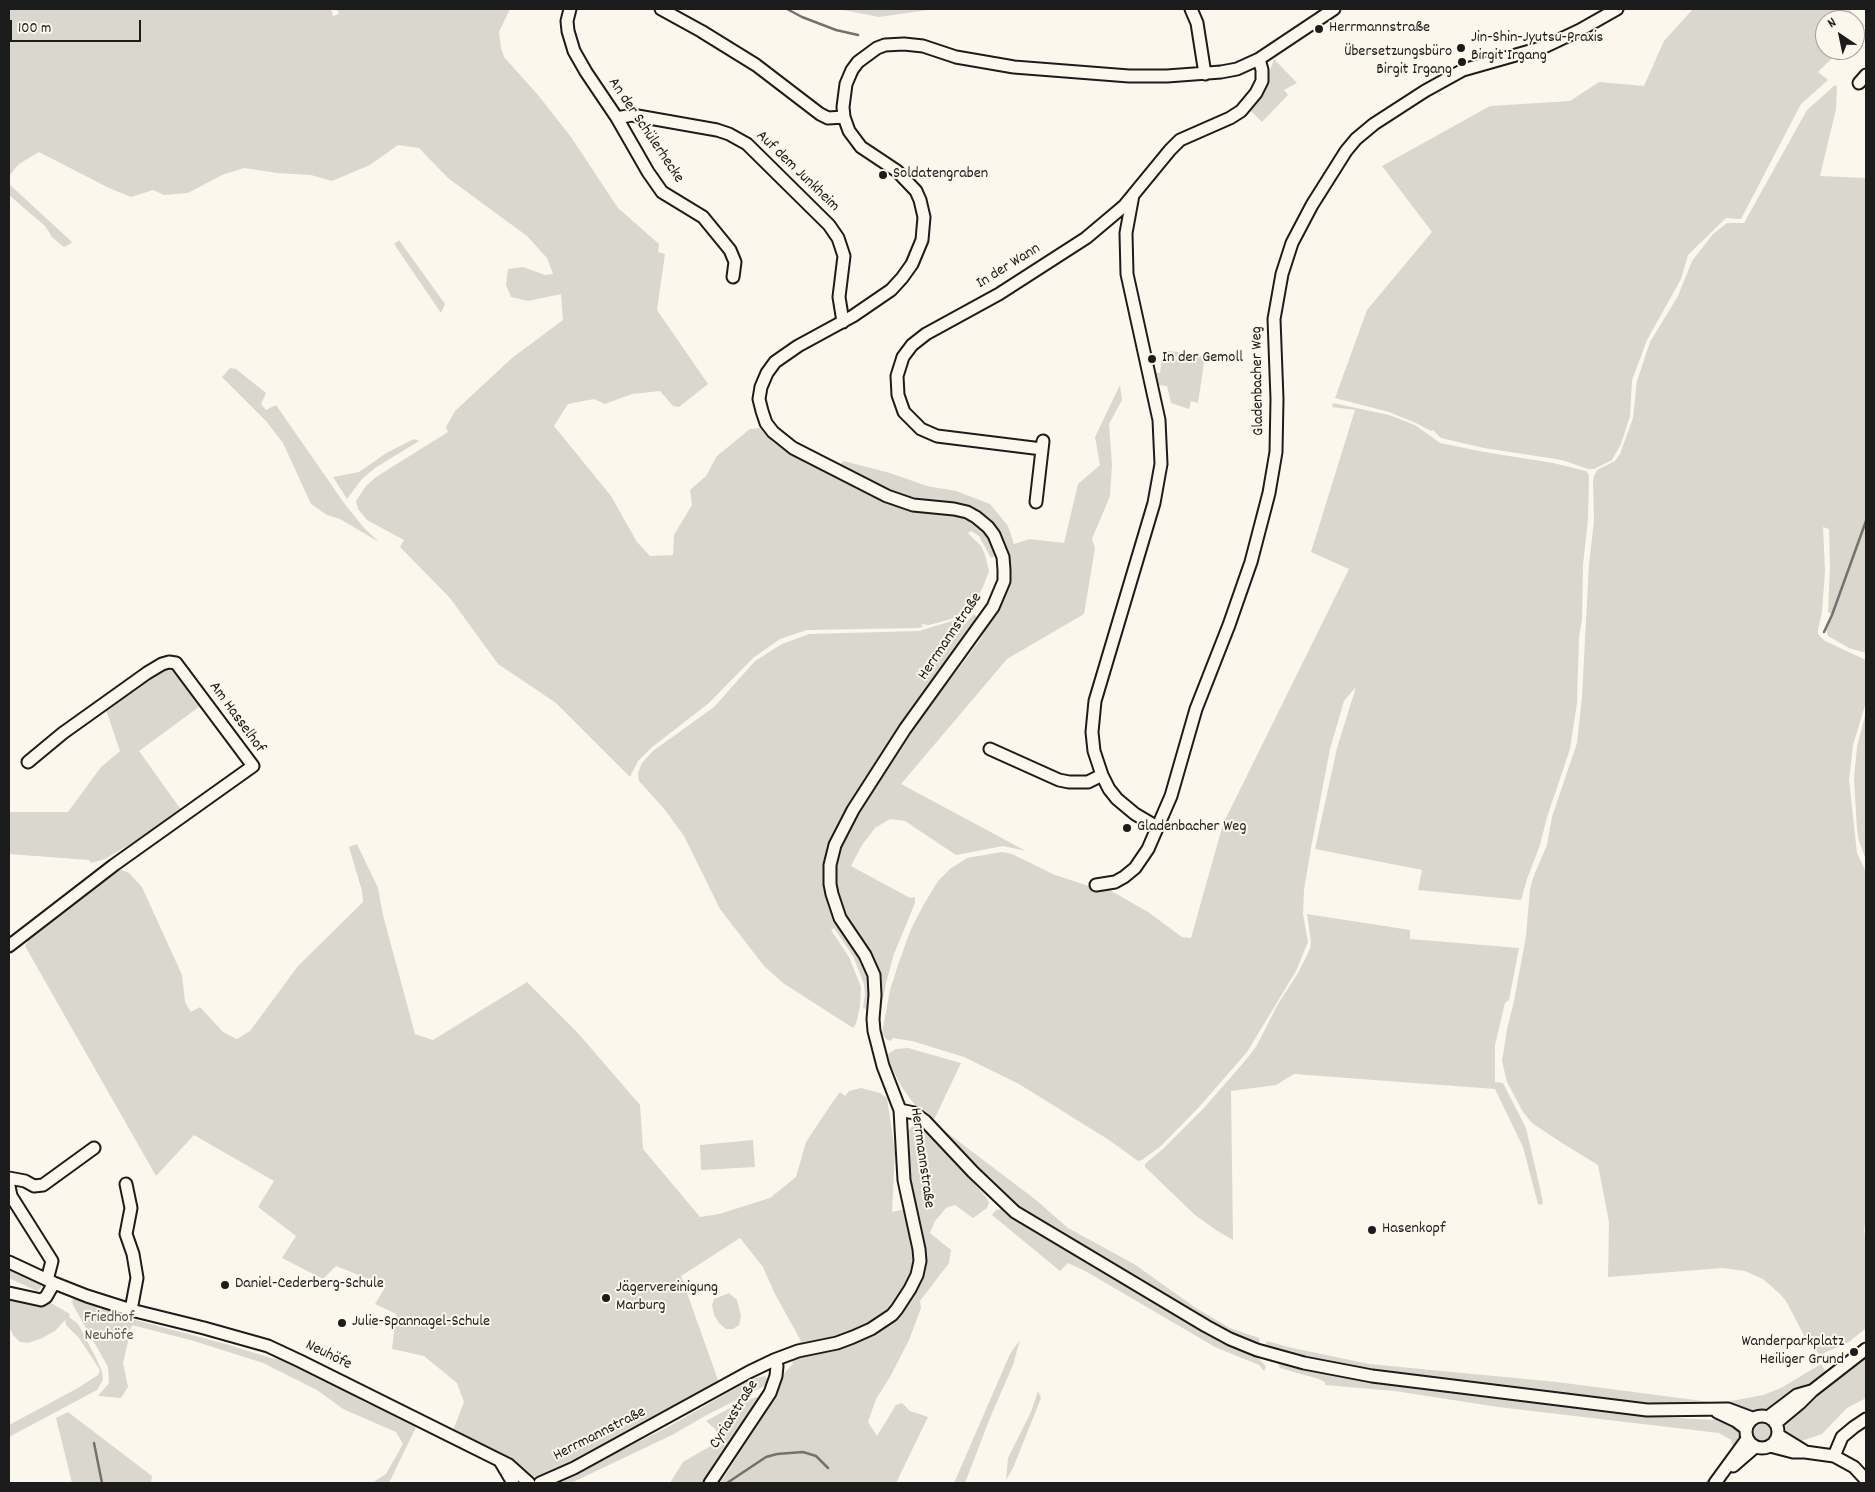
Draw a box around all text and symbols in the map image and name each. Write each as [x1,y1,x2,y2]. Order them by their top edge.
scale bar [12,10,144,42]
north arrow [1815,10,1865,60]
text: N [1824,13,1841,34]
text: 100 m [18,18,51,40]
place label: Herrmannstraße [1329,19,1430,39]
marker: Herrmannstraße [1313,23,1325,35]
place label: Jin-Shin-Jyutsu-Praxis Birgit Irgang [1471,29,1603,67]
marker: Jin-Shin-Jyutsu-Praxis Birgit Irgang [1455,42,1467,54]
place label: Übersetzungsbüro Birgit Irgang [1344,43,1452,81]
marker: Übersetzungsbüro Birgit Irgang [1456,56,1468,68]
street label: An der Schülerhecke [603,75,687,187]
street label: Auf dem Junkheim [751,127,843,217]
place label: Soldatengraben [893,165,988,185]
marker: Soldatengraben [877,169,889,181]
street label: In der Wann [974,240,1044,294]
street label: Gladenbacher Weg [1248,326,1270,436]
place label: In der Gemoll [1162,349,1243,369]
marker: In der Gemoll [1146,353,1158,365]
street label: Herrmannstraße [915,590,987,684]
street label: Am Hasselhof [204,679,268,757]
place label: Gladenbacher Weg [1137,818,1246,838]
marker: Gladenbacher Weg [1121,822,1133,834]
street label: Herrmannstraße [904,1107,938,1209]
place label: Hasenkopf [1382,1220,1446,1240]
marker: Hasenkopf [1366,1224,1378,1236]
place label: Daniel-Cederberg-Schule [235,1275,384,1295]
marker: Daniel-Cederberg-Schule [219,1279,231,1291]
place label: Jägervereinigung Marburg [616,1279,718,1317]
marker: Jägervereinigung Marburg [600,1292,612,1304]
park label: Friedhof Neuhöfe [84,1309,134,1347]
place label: Julie-Spannagel-Schule [352,1313,490,1333]
marker: Julie-Spannagel-Schule [336,1317,348,1329]
place label: Wanderparkplatz Heiliger Grund [1741,1333,1844,1371]
street label: Neuhöfe [302,1337,354,1375]
marker: Wanderparkplatz Heiliger Grund [1848,1346,1860,1358]
street label: Cyriaxstraße [706,1377,764,1453]
street label: Herrmannstraße [551,1403,649,1467]

